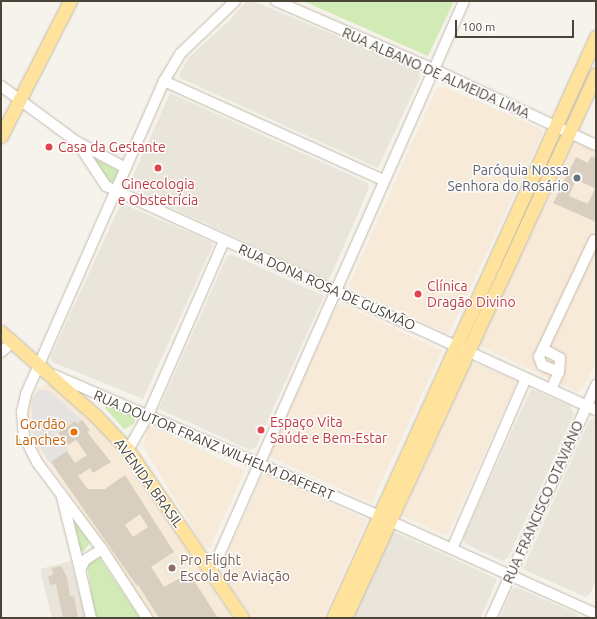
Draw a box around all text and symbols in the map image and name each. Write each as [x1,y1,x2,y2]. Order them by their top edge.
scale bar [457,12,576,38]
text: 100 m [462,20,495,33]
street label: RUA ALBANO DE ALMEIDA LIMA [340,24,532,122]
place label: Casa da Gestante [58,139,166,155]
marker: Casa da Gestante [43,141,55,153]
marker: Ginecologia e Obstetrícia [152,162,164,174]
place label: Paróquia Nossa Senhora do Rosário [447,162,569,194]
marker: Paróquia Nossa Senhora do Rosário [572,173,582,183]
place label: Ginecologia e Obstetrícia [118,176,198,208]
street label: RUA DONA ROSA DE GUSMÃO [236,240,418,334]
place label: Clínica Dragão Divino [427,278,516,310]
marker: Clínica Dragão Divino [412,288,424,300]
street label: RUA DOUTOR FRANZ WILHELM DAFFERT [91,387,337,503]
place label: Espaço Vita Saúde e Bem-Estar [270,414,387,446]
place label: Gordão Lanches [15,416,66,448]
street label: RUA FRANCISCO OTAVIANO [499,418,587,586]
marker: Espaço Vita Saúde e Bem-Estar [255,424,267,436]
marker: Gordão Lanches [69,427,79,437]
street label: AVENIDA BRASIL [111,435,187,531]
place label: Pro Flight Escola de Aviação [180,552,290,584]
marker: Pro Flight Escola de Aviação [167,563,177,573]

